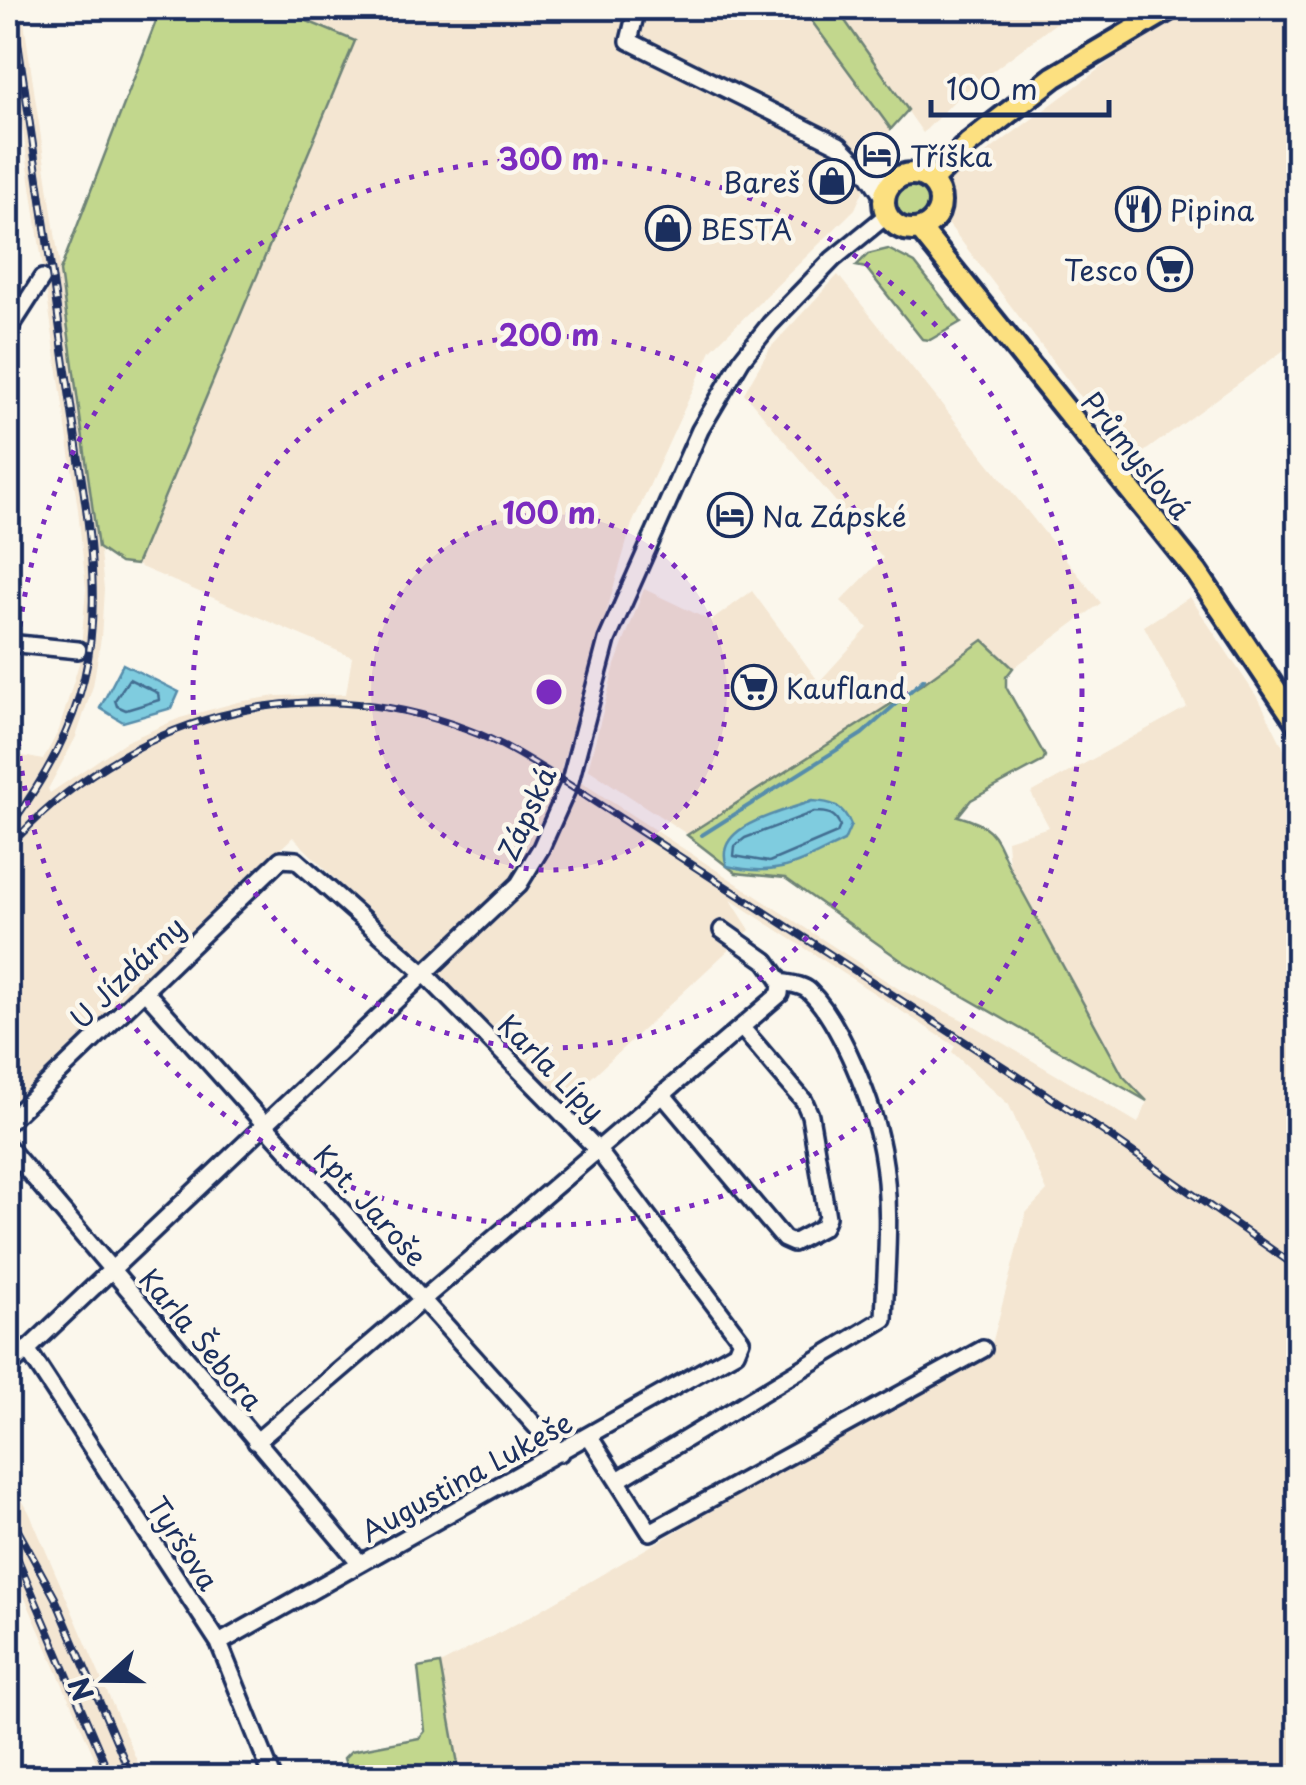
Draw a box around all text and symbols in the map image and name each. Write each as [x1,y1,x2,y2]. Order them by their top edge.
scale bar [931,55,1108,117]
text: 100 m [946,65,1038,110]
hotel icon: Tříška [854,132,900,178]
place label: Tříška [910,134,993,177]
text: 300 m [498,135,600,180]
shop icon: Bareš [809,158,855,204]
place label: Bareš [723,160,800,203]
restaurant icon: Pipina [1115,186,1161,232]
place label: Pipina [1170,188,1255,231]
shop icon: BESTA [645,205,691,251]
place label: BESTA [700,207,792,250]
supermarket icon: Tesco [1147,246,1193,292]
place label: Tesco [1064,248,1138,291]
text: 200 m [499,311,599,356]
street label: Průmyslová [1072,382,1203,529]
text: 100 m [502,489,596,534]
hotel icon: Na Zápské [707,492,753,538]
place label: Na Zápské [762,494,907,537]
supermarket icon: Kaufland [731,664,777,710]
place label: Kaufland [786,666,906,709]
centre of rings [531,674,567,710]
street label: Zápská [486,759,567,867]
street label: U Jízdárny [59,906,195,1038]
street label: Karla Lípy [489,1004,615,1130]
street label: Kpt. Jaroše [304,1134,438,1276]
street label: Karla Šebora [130,1259,275,1420]
street label: Augustina Lukeše [352,1400,580,1552]
street label: Tyršova [137,1487,231,1599]
north arrow [55,1630,155,1730]
text: N [56,1671,104,1708]

